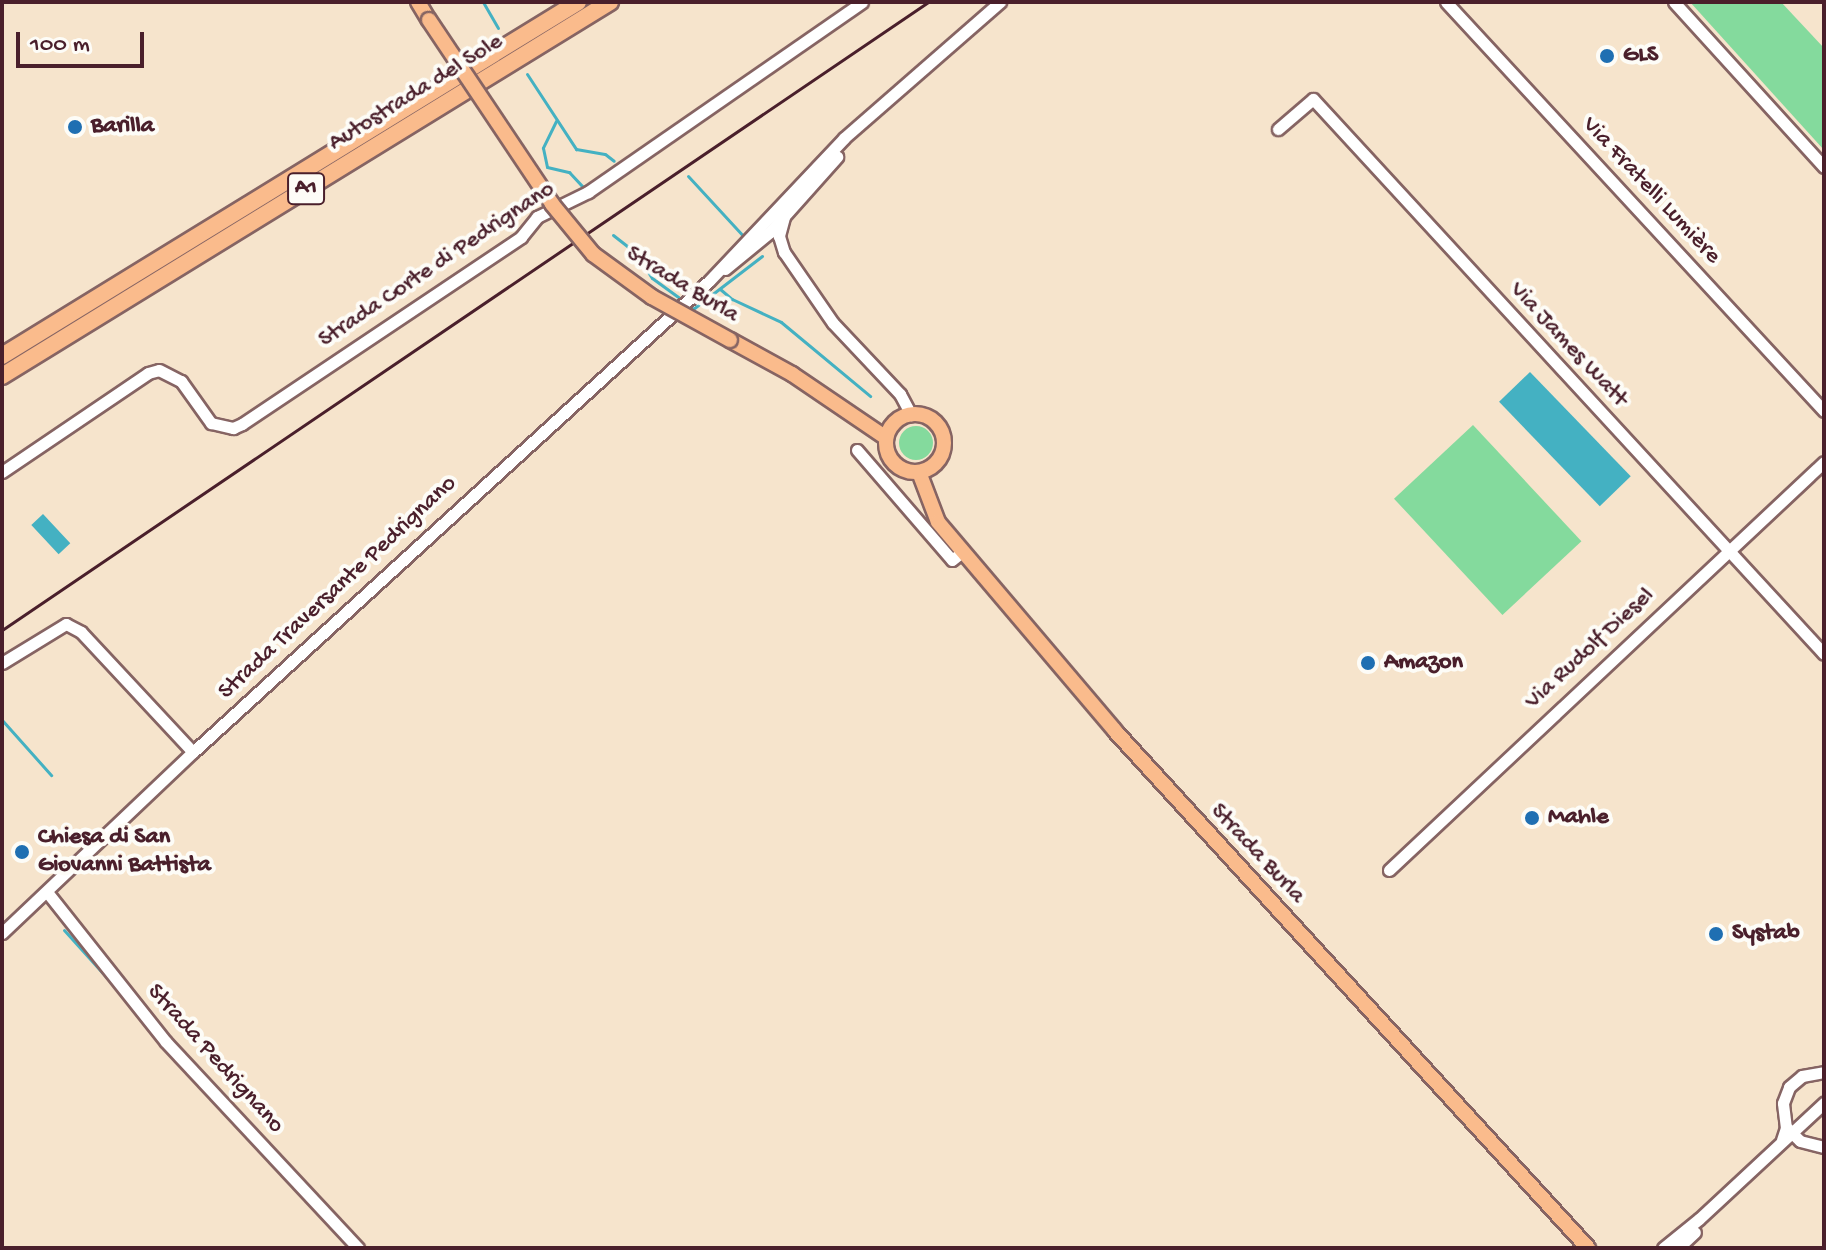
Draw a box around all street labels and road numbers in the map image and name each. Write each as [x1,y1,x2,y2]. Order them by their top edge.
street label: Autostrada del Sole [324,28,508,158]
street label: Via Fratelli Lumière [1575,111,1727,271]
road number: A1 [286,171,326,207]
street label: Strada Corte di Pedrignano [314,175,560,355]
street label: Strada Burla [620,240,744,330]
street label: Via James Watt [1503,276,1633,414]
street label: Strada Traversante Pedrignano [213,470,463,706]
street label: Via Rudolf Diesel [1519,582,1661,716]
street label: Strada Burla [1203,798,1311,910]
street label: Strada Pedrignano [140,978,290,1140]

